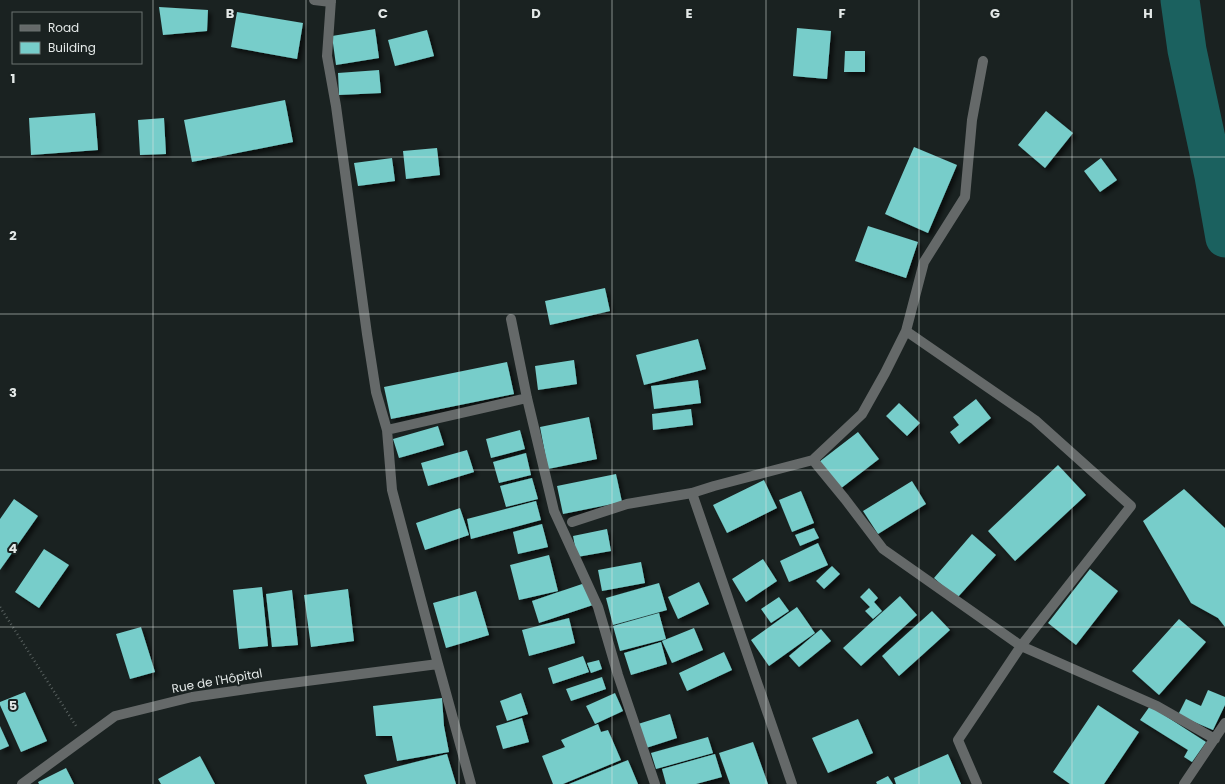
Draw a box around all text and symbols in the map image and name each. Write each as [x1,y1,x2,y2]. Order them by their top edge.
text: B [226,4,235,23]
text: C [378,4,388,23]
text: D [531,4,541,23]
text: E [685,4,693,23]
text: F [838,4,846,23]
text: G [990,4,1000,23]
text: H [1143,4,1153,23]
legend [12,12,142,64]
text: Road [48,19,79,36]
text: Building [48,39,96,56]
text: 1 [11,69,15,88]
text: 2 [9,226,17,245]
text: 3 [9,383,17,402]
text: 4 [9,539,18,558]
street label: Rue de l'Hôpital [170,664,264,697]
text: 5 [9,696,17,715]

